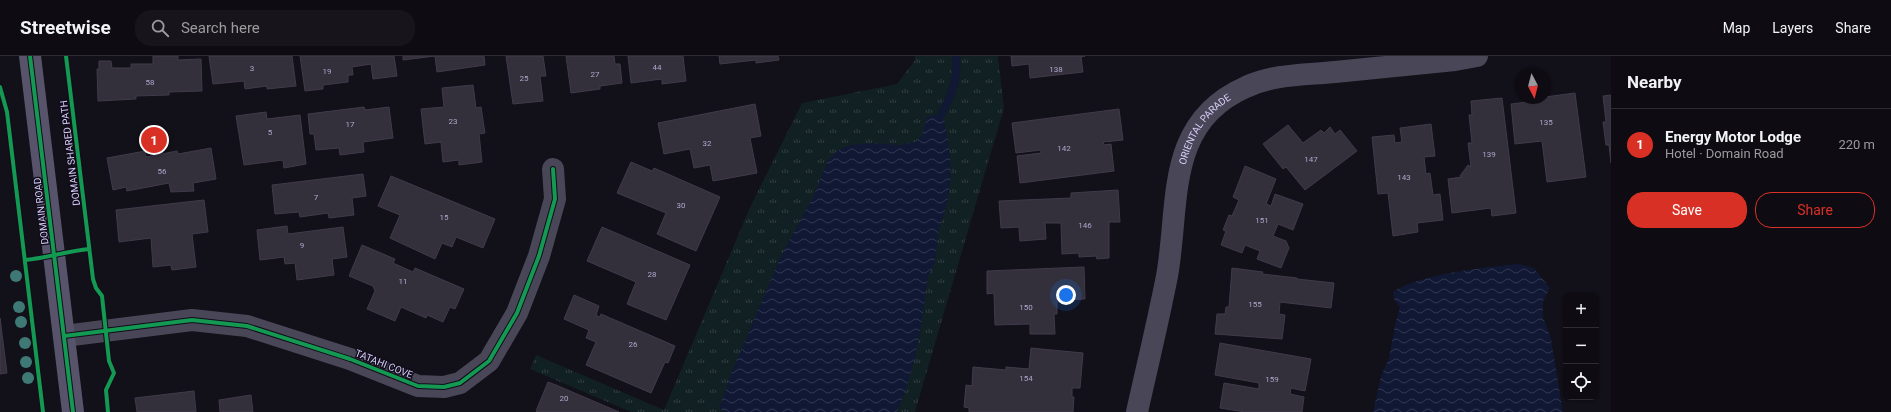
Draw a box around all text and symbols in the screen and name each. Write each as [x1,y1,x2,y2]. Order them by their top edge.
search box [135,10,415,46]
text: Streetwise [20,16,111,39]
icon: search [149,17,171,39]
text: Search here [181,19,260,37]
text: Map [1723,20,1750,36]
text: Layers [1772,20,1813,36]
text: Share [1835,20,1871,36]
house number: 44 [653,63,662,72]
house number: 3 [250,64,254,73]
house number: 138 [1049,65,1063,74]
house number: 19 [323,67,332,76]
north arrow [1515,68,1551,104]
house number: 27 [591,70,600,79]
text: Nearby [1627,72,1682,92]
house number: 25 [520,74,529,83]
house number: 58 [146,78,155,87]
street label: ORIENTAL PARADE [1176,91,1232,166]
street label: DOMAIN SHARED PATH [58,100,82,206]
house number: 23 [449,117,458,126]
house number: 135 [1539,118,1553,127]
house number: 17 [346,120,355,129]
pin: 1 [141,125,167,155]
house number: 5 [268,128,273,137]
text: Energy Motor Lodge [1665,128,1801,146]
text: 1 [1636,137,1644,152]
text: 220 m [1838,137,1875,152]
house number: 32 [703,139,712,148]
house number: 142 [1057,144,1071,153]
text: Hotel · Domain Road [1665,146,1784,161]
house number: 139 [1482,150,1496,159]
house number: 147 [1304,155,1318,164]
house number: 56 [158,167,167,176]
house number: 143 [1397,173,1411,182]
street label: DOMAIN ROAD [31,177,51,245]
button: Save [1627,192,1747,228]
button: Share [1755,192,1875,228]
house number: 7 [314,193,319,202]
house number: 30 [677,201,686,210]
house number: 15 [440,213,449,222]
house number: 151 [1255,216,1269,225]
house number: 146 [1078,221,1092,230]
house number: 9 [300,241,304,250]
house number: 28 [648,270,657,279]
house number: 11 [399,277,408,286]
your location [1056,285,1076,305]
map controls [1563,292,1599,400]
button: + [1563,292,1599,328]
house number: 155 [1248,300,1262,309]
house number: 150 [1019,303,1033,312]
button: − [1563,328,1599,364]
house number: 26 [629,340,638,349]
street label: TATAHI COVE [354,347,415,381]
button: locate [1563,364,1599,400]
house number: 154 [1019,374,1033,383]
house number: 159 [1265,375,1279,384]
house number: 20 [560,394,569,403]

